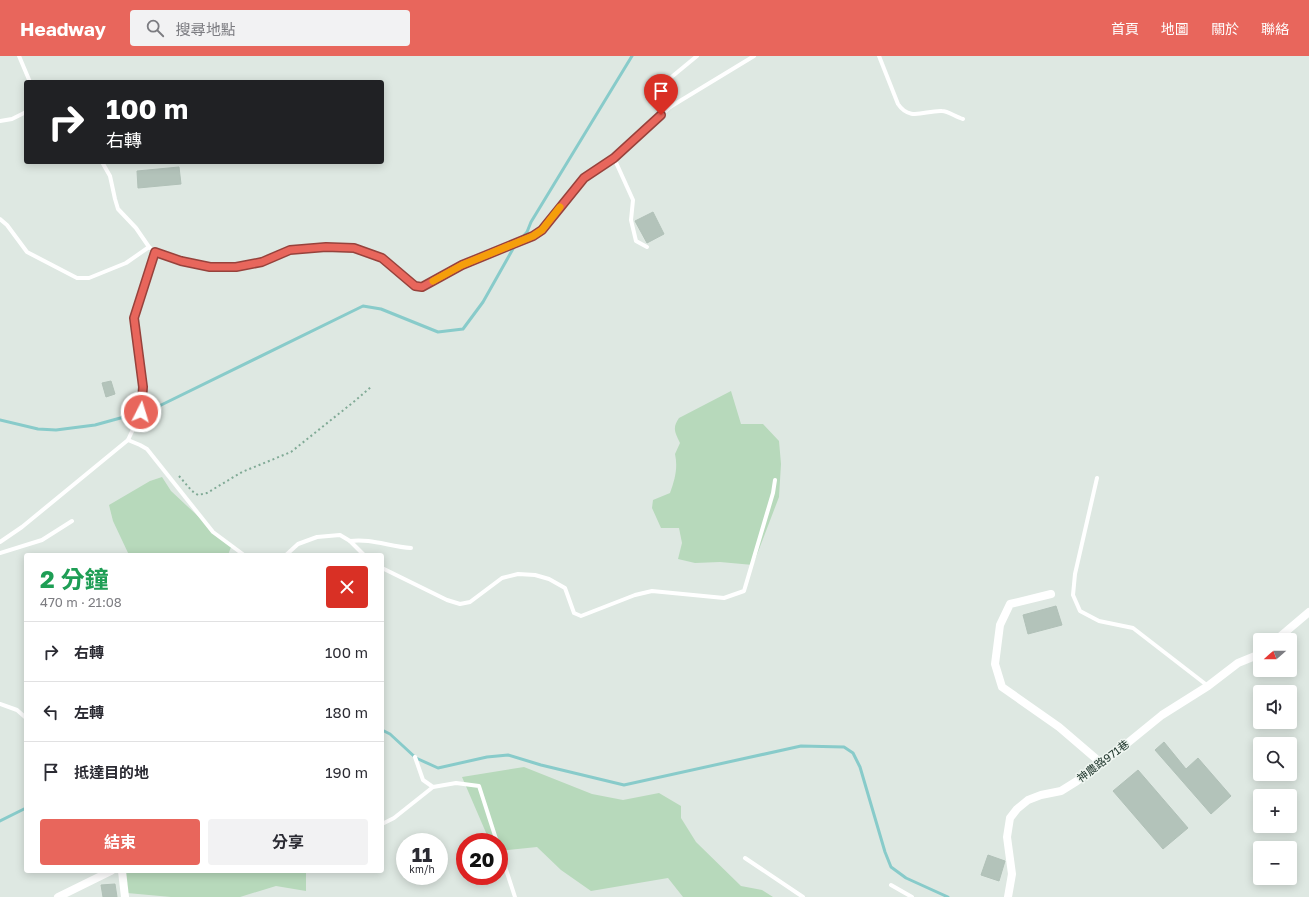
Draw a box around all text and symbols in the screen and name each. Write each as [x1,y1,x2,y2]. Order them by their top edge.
search box [130,10,410,46]
text: Headway [20,17,106,40]
icon: search [144,17,166,39]
text: 搜尋地點 [176,20,236,38]
text: 首頁 [1111,20,1139,37]
text: 地圖 [1161,20,1189,37]
text: 關於 [1211,20,1239,37]
text: 聯絡 [1261,20,1289,37]
pin [644,74,678,115]
icon: arrive [650,80,672,102]
text: 100 m [106,92,188,125]
icon: right [40,96,92,148]
text: 右轉 [106,129,142,151]
position arrow [120,391,162,433]
text: 2 分鐘 [40,564,109,593]
button: close [326,566,368,608]
text: 470 m · 21:08 [40,594,122,610]
north arrow [1253,633,1297,677]
map controls [1253,633,1297,885]
icon: right [40,641,62,663]
text: 右轉 [74,643,104,661]
text: 100 m [325,643,368,661]
button: sound [1253,685,1297,729]
icon: left [40,701,62,723]
text: 左轉 [74,703,104,721]
text: 180 m [325,703,368,721]
street label: 神農路971巷 [1074,737,1131,784]
button: search [1253,737,1297,781]
icon: arrive [40,761,62,783]
text: 抵達目的地 [74,763,149,781]
text: 190 m [325,763,368,781]
button: + [1253,789,1297,833]
button: 結束 [40,819,200,865]
button: 分享 [208,819,368,865]
speed limit sign: 20 [456,833,508,885]
button: − [1253,841,1297,885]
text: 11 [412,842,432,866]
text: km/h [409,863,435,875]

